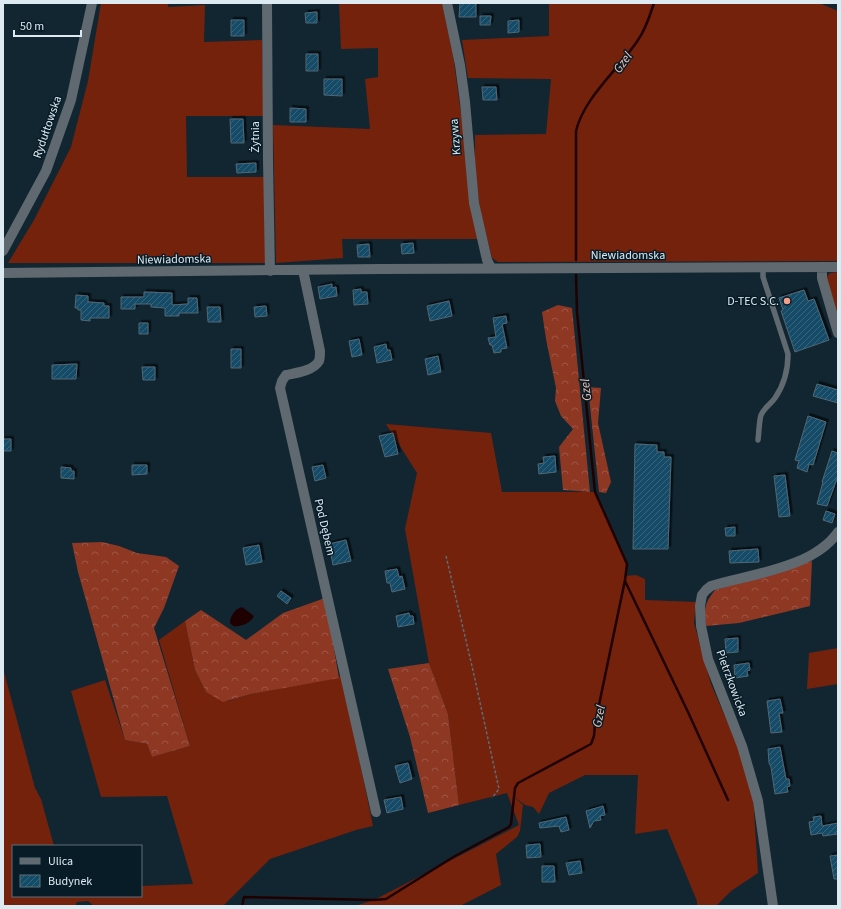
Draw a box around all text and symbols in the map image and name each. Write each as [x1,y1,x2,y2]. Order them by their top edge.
scale bar [14,12,81,38]
text: 50 m [20,18,44,35]
water label: Gzel [609,48,637,77]
street label: Rydułtowska [29,94,66,161]
street label: Krzywa [445,118,466,156]
street label: Żytnia [247,121,264,153]
street label: Niewiadomska [591,247,665,264]
street label: Niewiadomska [137,250,211,269]
place label: D-TEC S.C. [727,293,779,310]
marker: D-TEC S.C. [782,296,792,306]
water label: Gzel [576,377,596,402]
street label: Pod Dębem [310,497,339,557]
street label: Pietrzkowicka [712,647,751,719]
water label: Gzel [588,703,610,729]
legend [12,845,142,897]
text: Ulica [48,853,73,870]
text: Budynek [48,873,92,890]

